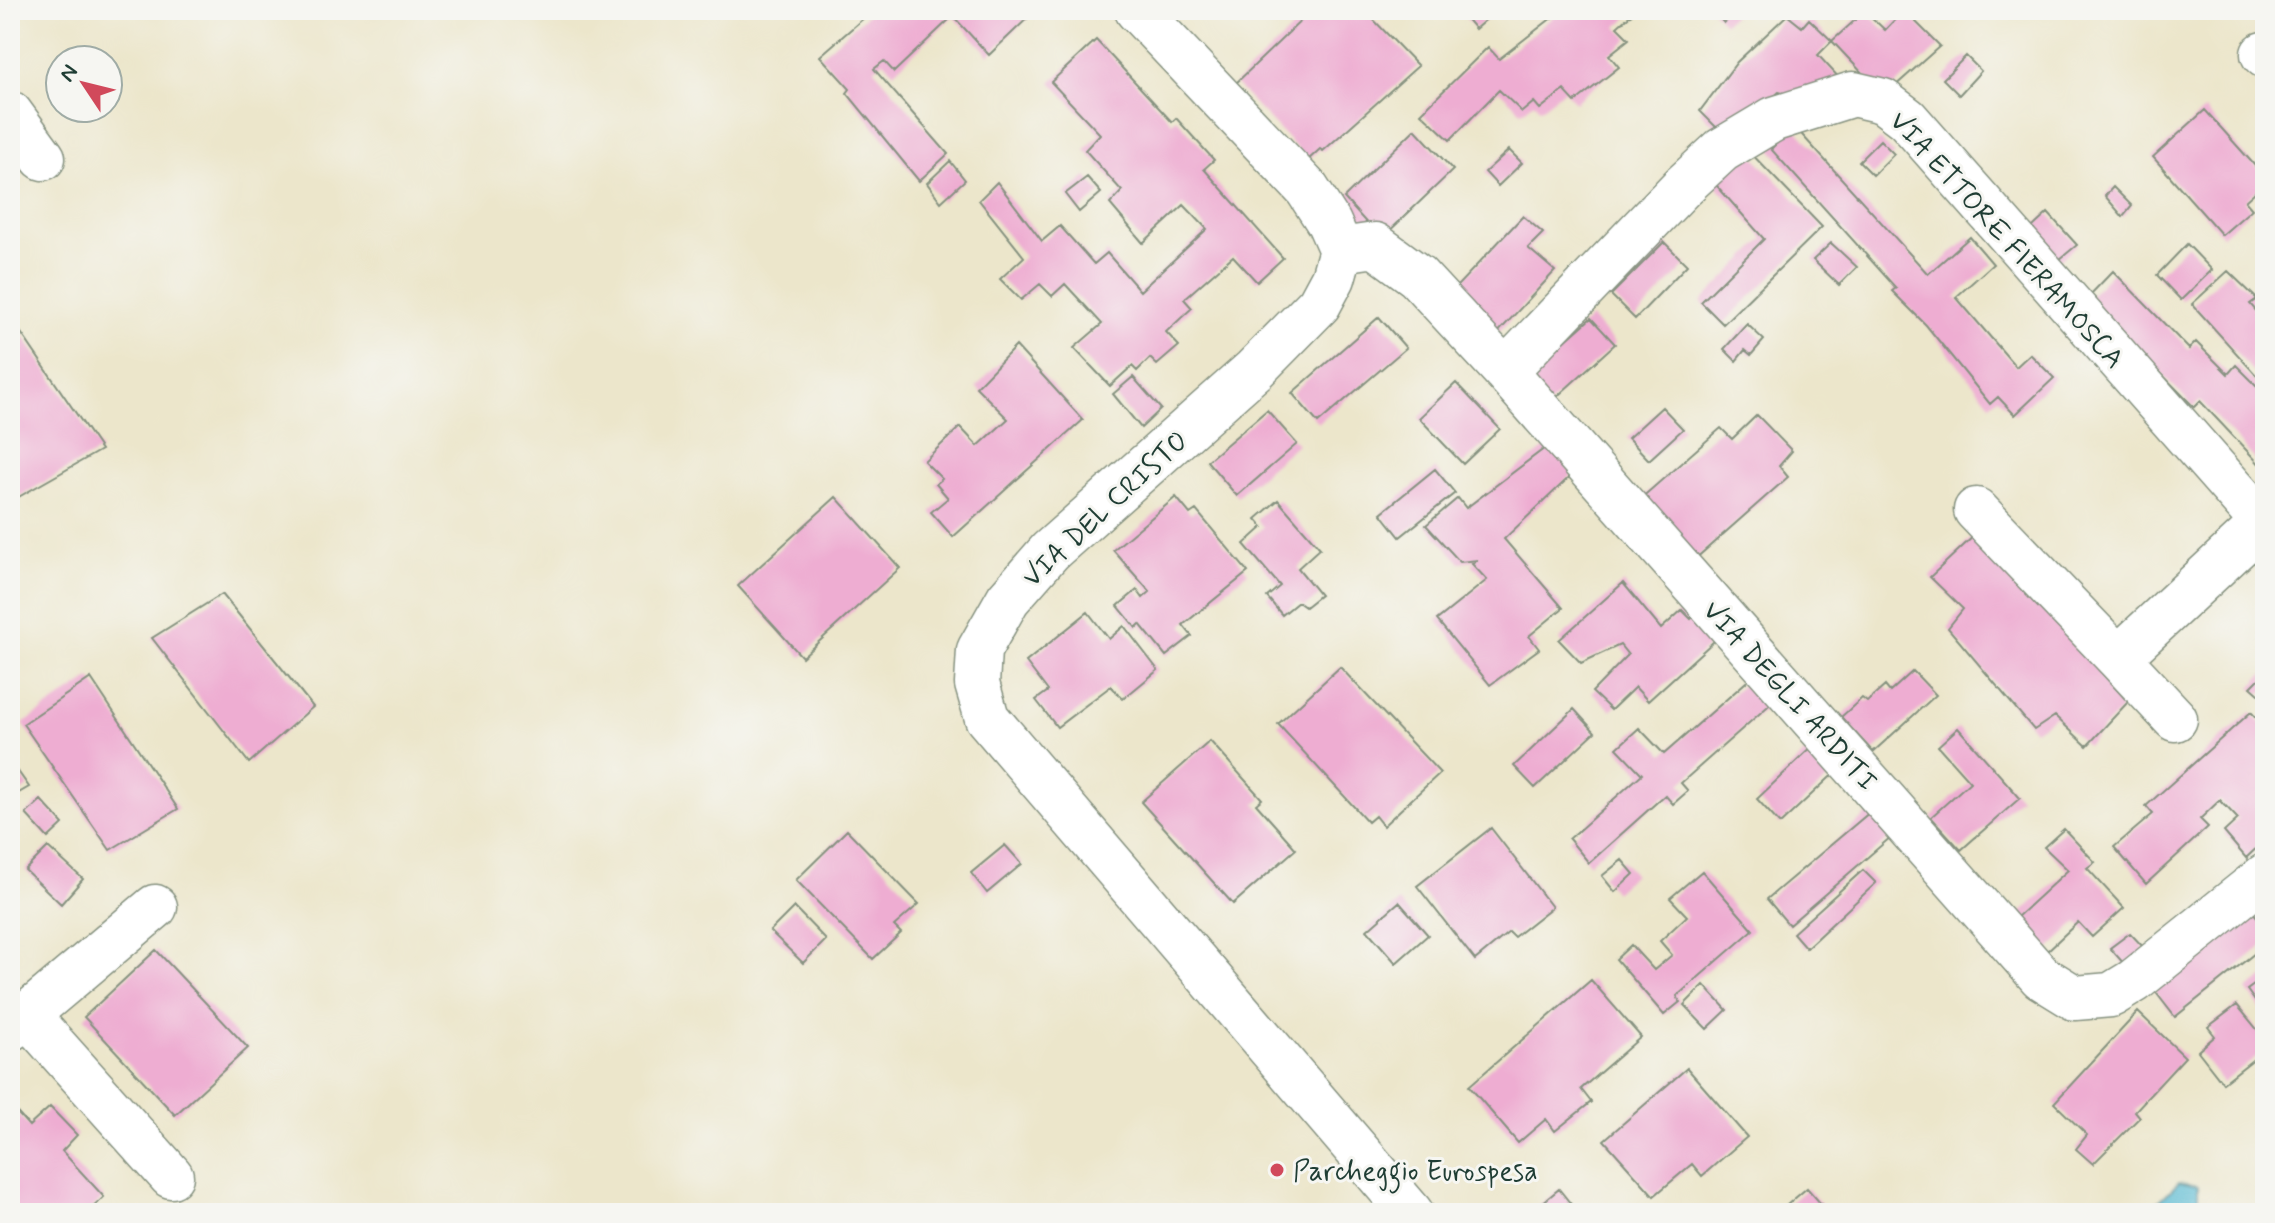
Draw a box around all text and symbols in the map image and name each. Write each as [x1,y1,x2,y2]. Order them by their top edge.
north arrow [44,44,124,124]
text: N [54,60,85,88]
street label: VIA ETTORE FIERAMOSCA [1880,104,2132,377]
street label: VIA DEL CRISTO [1015,423,1197,596]
street label: VIA DEGLI ARDITI [1694,593,1885,800]
place label: Parcheggio Eurospesa [1293,1154,1538,1194]
marker: Parcheggio Eurospesa [1268,1161,1286,1179]

